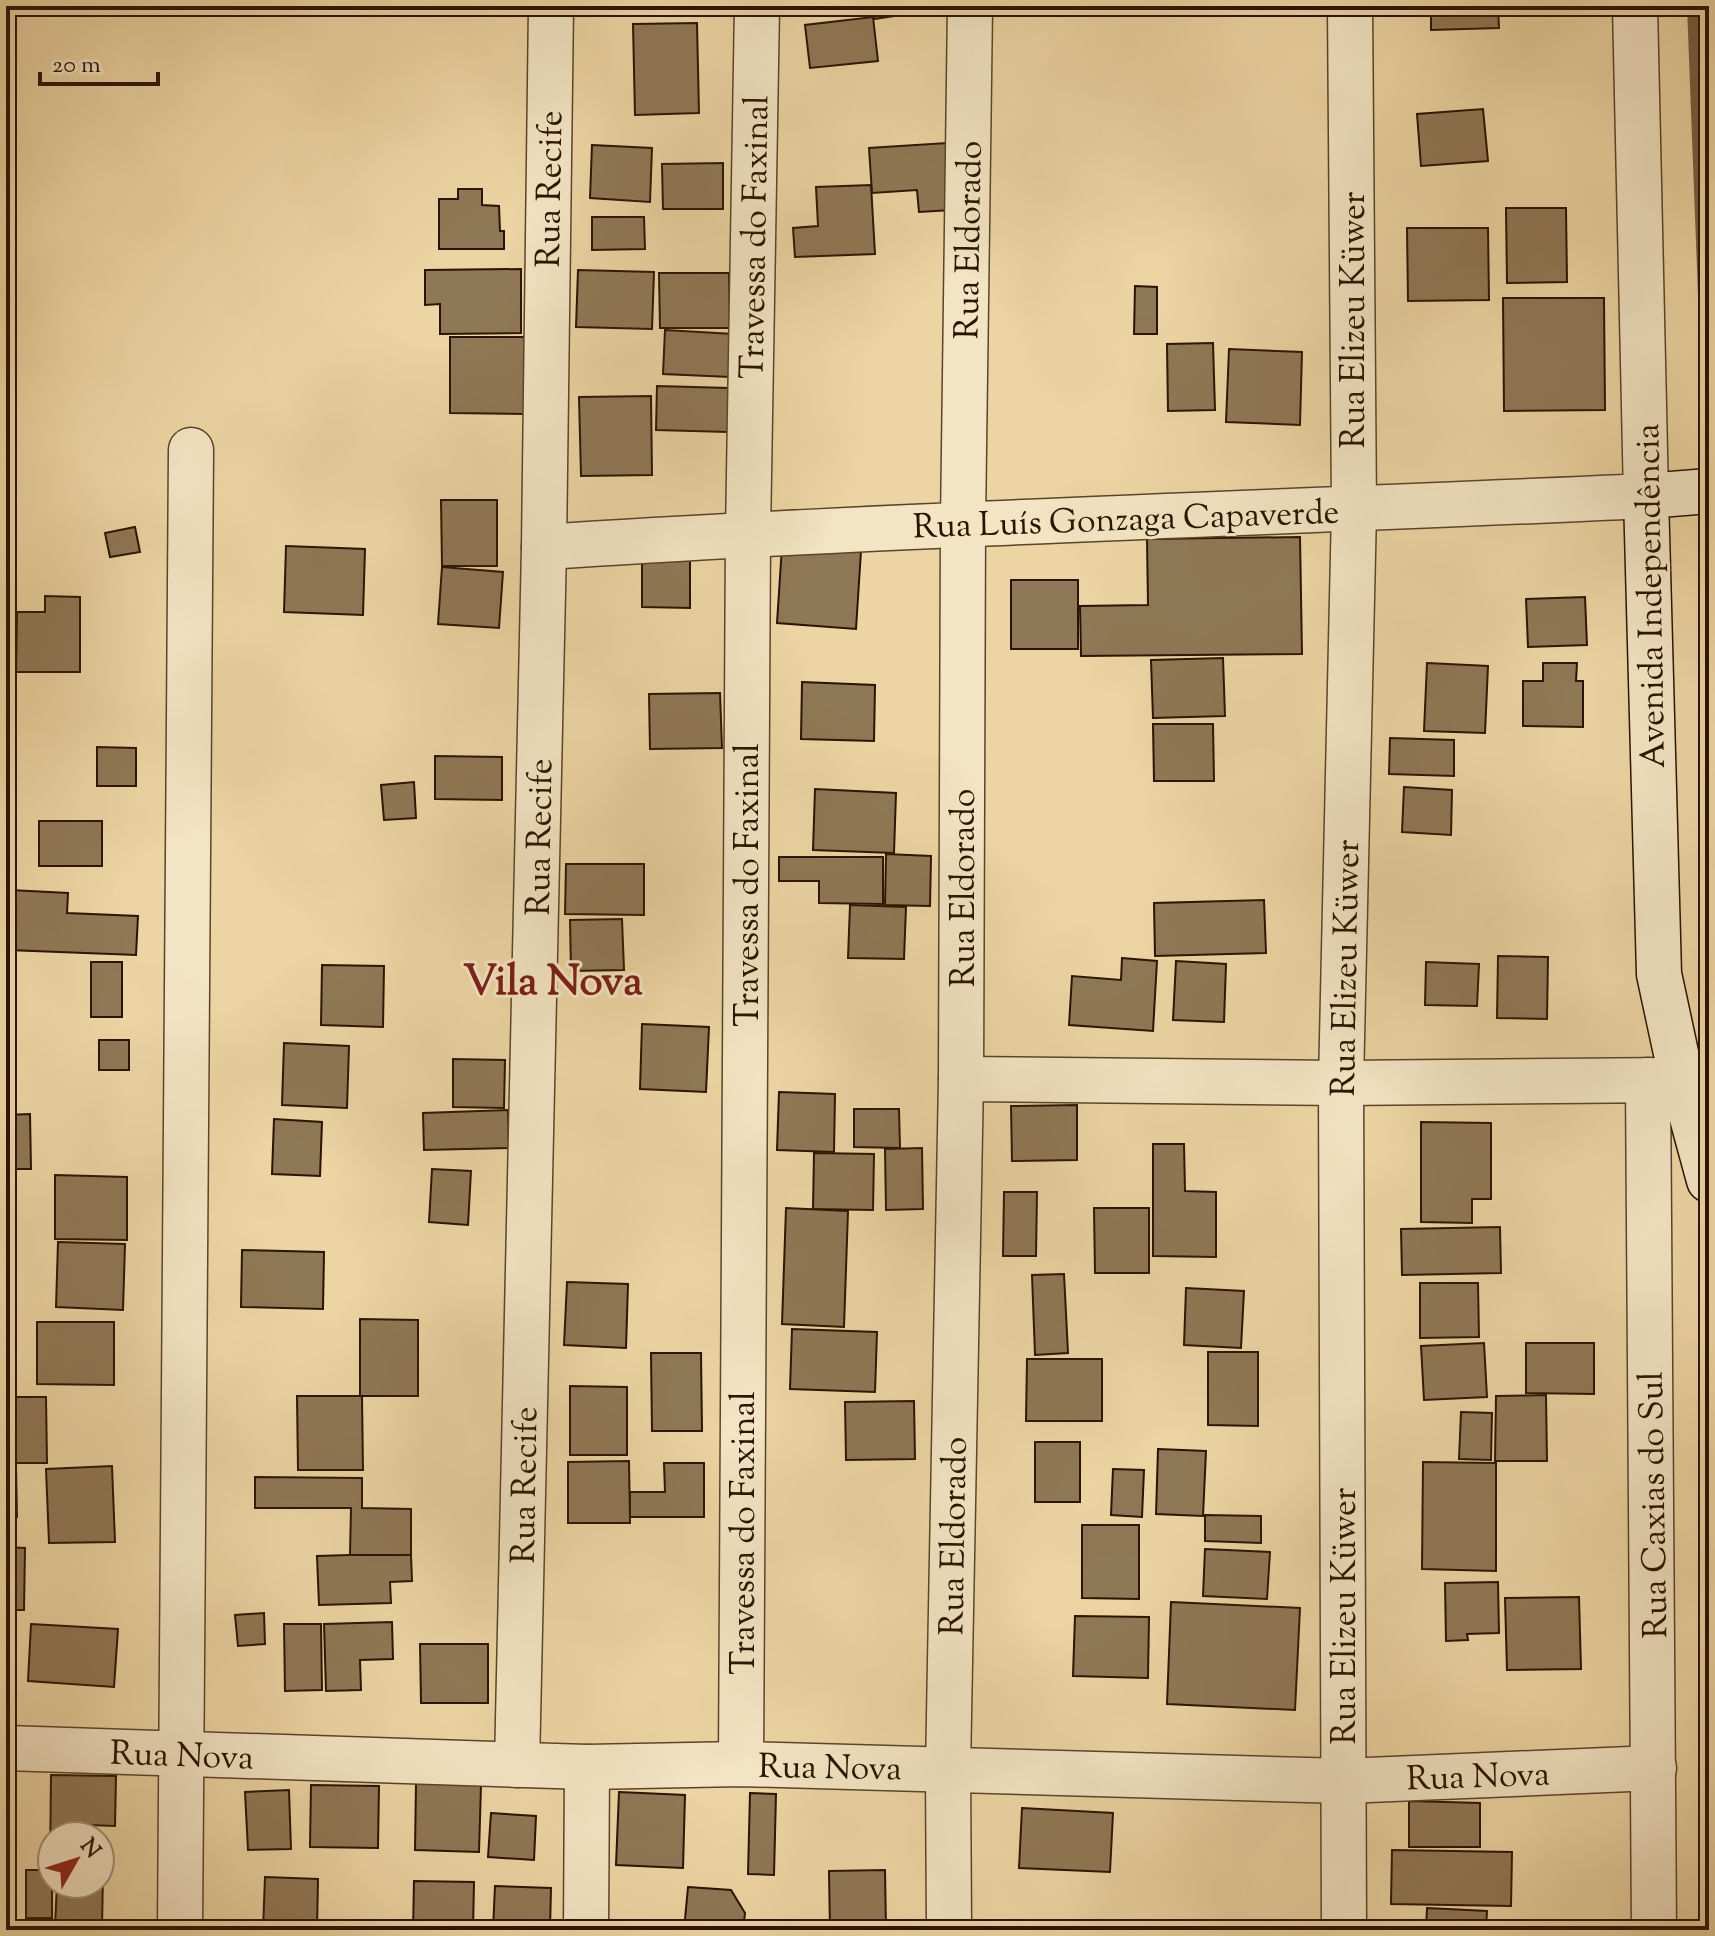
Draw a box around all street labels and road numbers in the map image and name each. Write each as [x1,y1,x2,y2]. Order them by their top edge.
street label: Travessa do Faxinal [730,95,783,379]
street label: Rua Recife [526,110,577,268]
street label: Rua Eldorado [944,140,997,340]
street label: Rua Elizeu Küwer [1331,191,1380,449]
street label: Avenida Independência [1625,423,1680,769]
street label: Rua Luís Gonzaga Capaverde [912,490,1340,553]
street label: Travessa do Faxinal [725,743,774,1027]
street label: Rua Recife [516,758,567,916]
street label: Rua Eldorado [941,789,990,987]
street label: Rua Elizeu Küwer [1321,839,1374,1097]
street label: Rua Caxias do Sul [1629,1371,1682,1639]
street label: Travessa do Faxinal [721,1391,770,1675]
street label: Rua Recife [501,1406,552,1564]
street label: Rua Eldorado [929,1436,982,1636]
street label: Rua Elizeu Küwer [1322,1487,1371,1745]
street label: Rua Nova [109,1731,255,1784]
street label: Rua Nova [758,1744,902,1795]
street label: Rua Nova [1405,1752,1551,1805]

